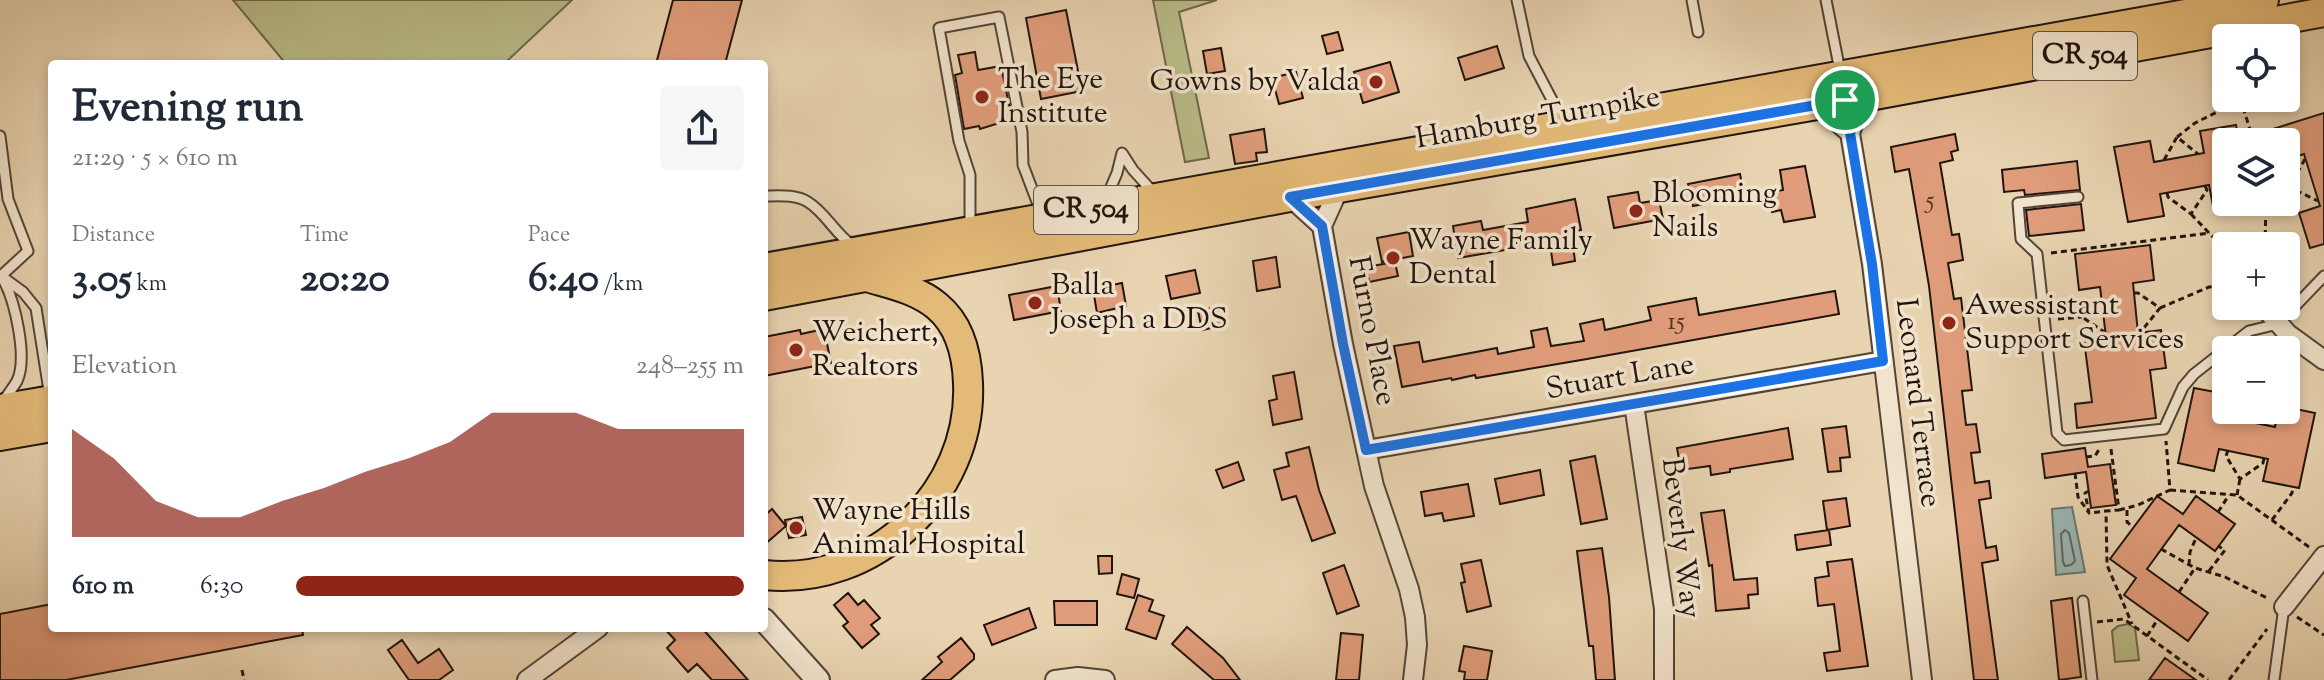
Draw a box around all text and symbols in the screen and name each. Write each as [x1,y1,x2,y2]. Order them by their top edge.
map controls [2212,24,2300,424]
button: locate [2212,24,2300,112]
road number: CR 504 [2033,32,2137,80]
place label: The Eye Institute [998,59,1108,136]
place label: Gowns by Valda [1150,61,1360,104]
pin [1811,66,1879,134]
marker: Gowns by Valda [1367,73,1385,91]
street label: Hamburg Turnpike [1412,76,1664,162]
text: Evening run [72,78,304,141]
icon: arrive [1823,78,1867,122]
button: share [660,86,744,170]
marker: The Eye Institute [973,88,991,106]
button: layers [2212,128,2300,216]
text: 21:29 · 5 × 610 m [72,140,238,177]
place label: Blooming Nails [1652,173,1777,250]
house number: 5 [1924,183,1935,220]
road number: CR 504 [1034,186,1138,234]
marker: Blooming Nails [1627,202,1645,220]
text: Distance [72,220,155,252]
text: Time [300,220,349,252]
text: Pace [528,220,570,252]
place label: Wayne Family Dental [1409,220,1593,297]
button: + [2212,232,2300,320]
marker: Wayne Family Dental [1384,249,1402,267]
text: 3.05 [72,252,132,309]
text: 20:20 [300,252,390,309]
text: 6:40 [528,252,599,309]
street label: Furno Place [1335,253,1407,409]
place label: Balla Joseph a DDS [1049,265,1228,342]
text: km [132,269,167,301]
text: /km [599,269,643,301]
place label: Awessistant Support Services [1965,285,2184,362]
marker: Balla Joseph a DDS [1026,294,1044,312]
street label: Leonard Terrace [1883,296,1951,510]
house number: 15 [1667,304,1685,341]
place label: Weichert, Realtors [812,312,938,389]
marker: Awessistant Support Services [1940,314,1958,332]
button: − [2212,336,2300,424]
marker: Weichert, Realtors [787,341,805,359]
street label: Stuart Lane [1542,344,1698,412]
text: Elevation [72,348,177,385]
text: 248–255 m [636,348,744,385]
street label: Beverly Way [1649,455,1711,621]
place label: Wayne Hills Animal Hospital [812,490,1025,567]
marker: Wayne Hills Animal Hospital [787,519,805,537]
text: 610 m [72,568,134,605]
text: 6:30 [200,568,243,605]

